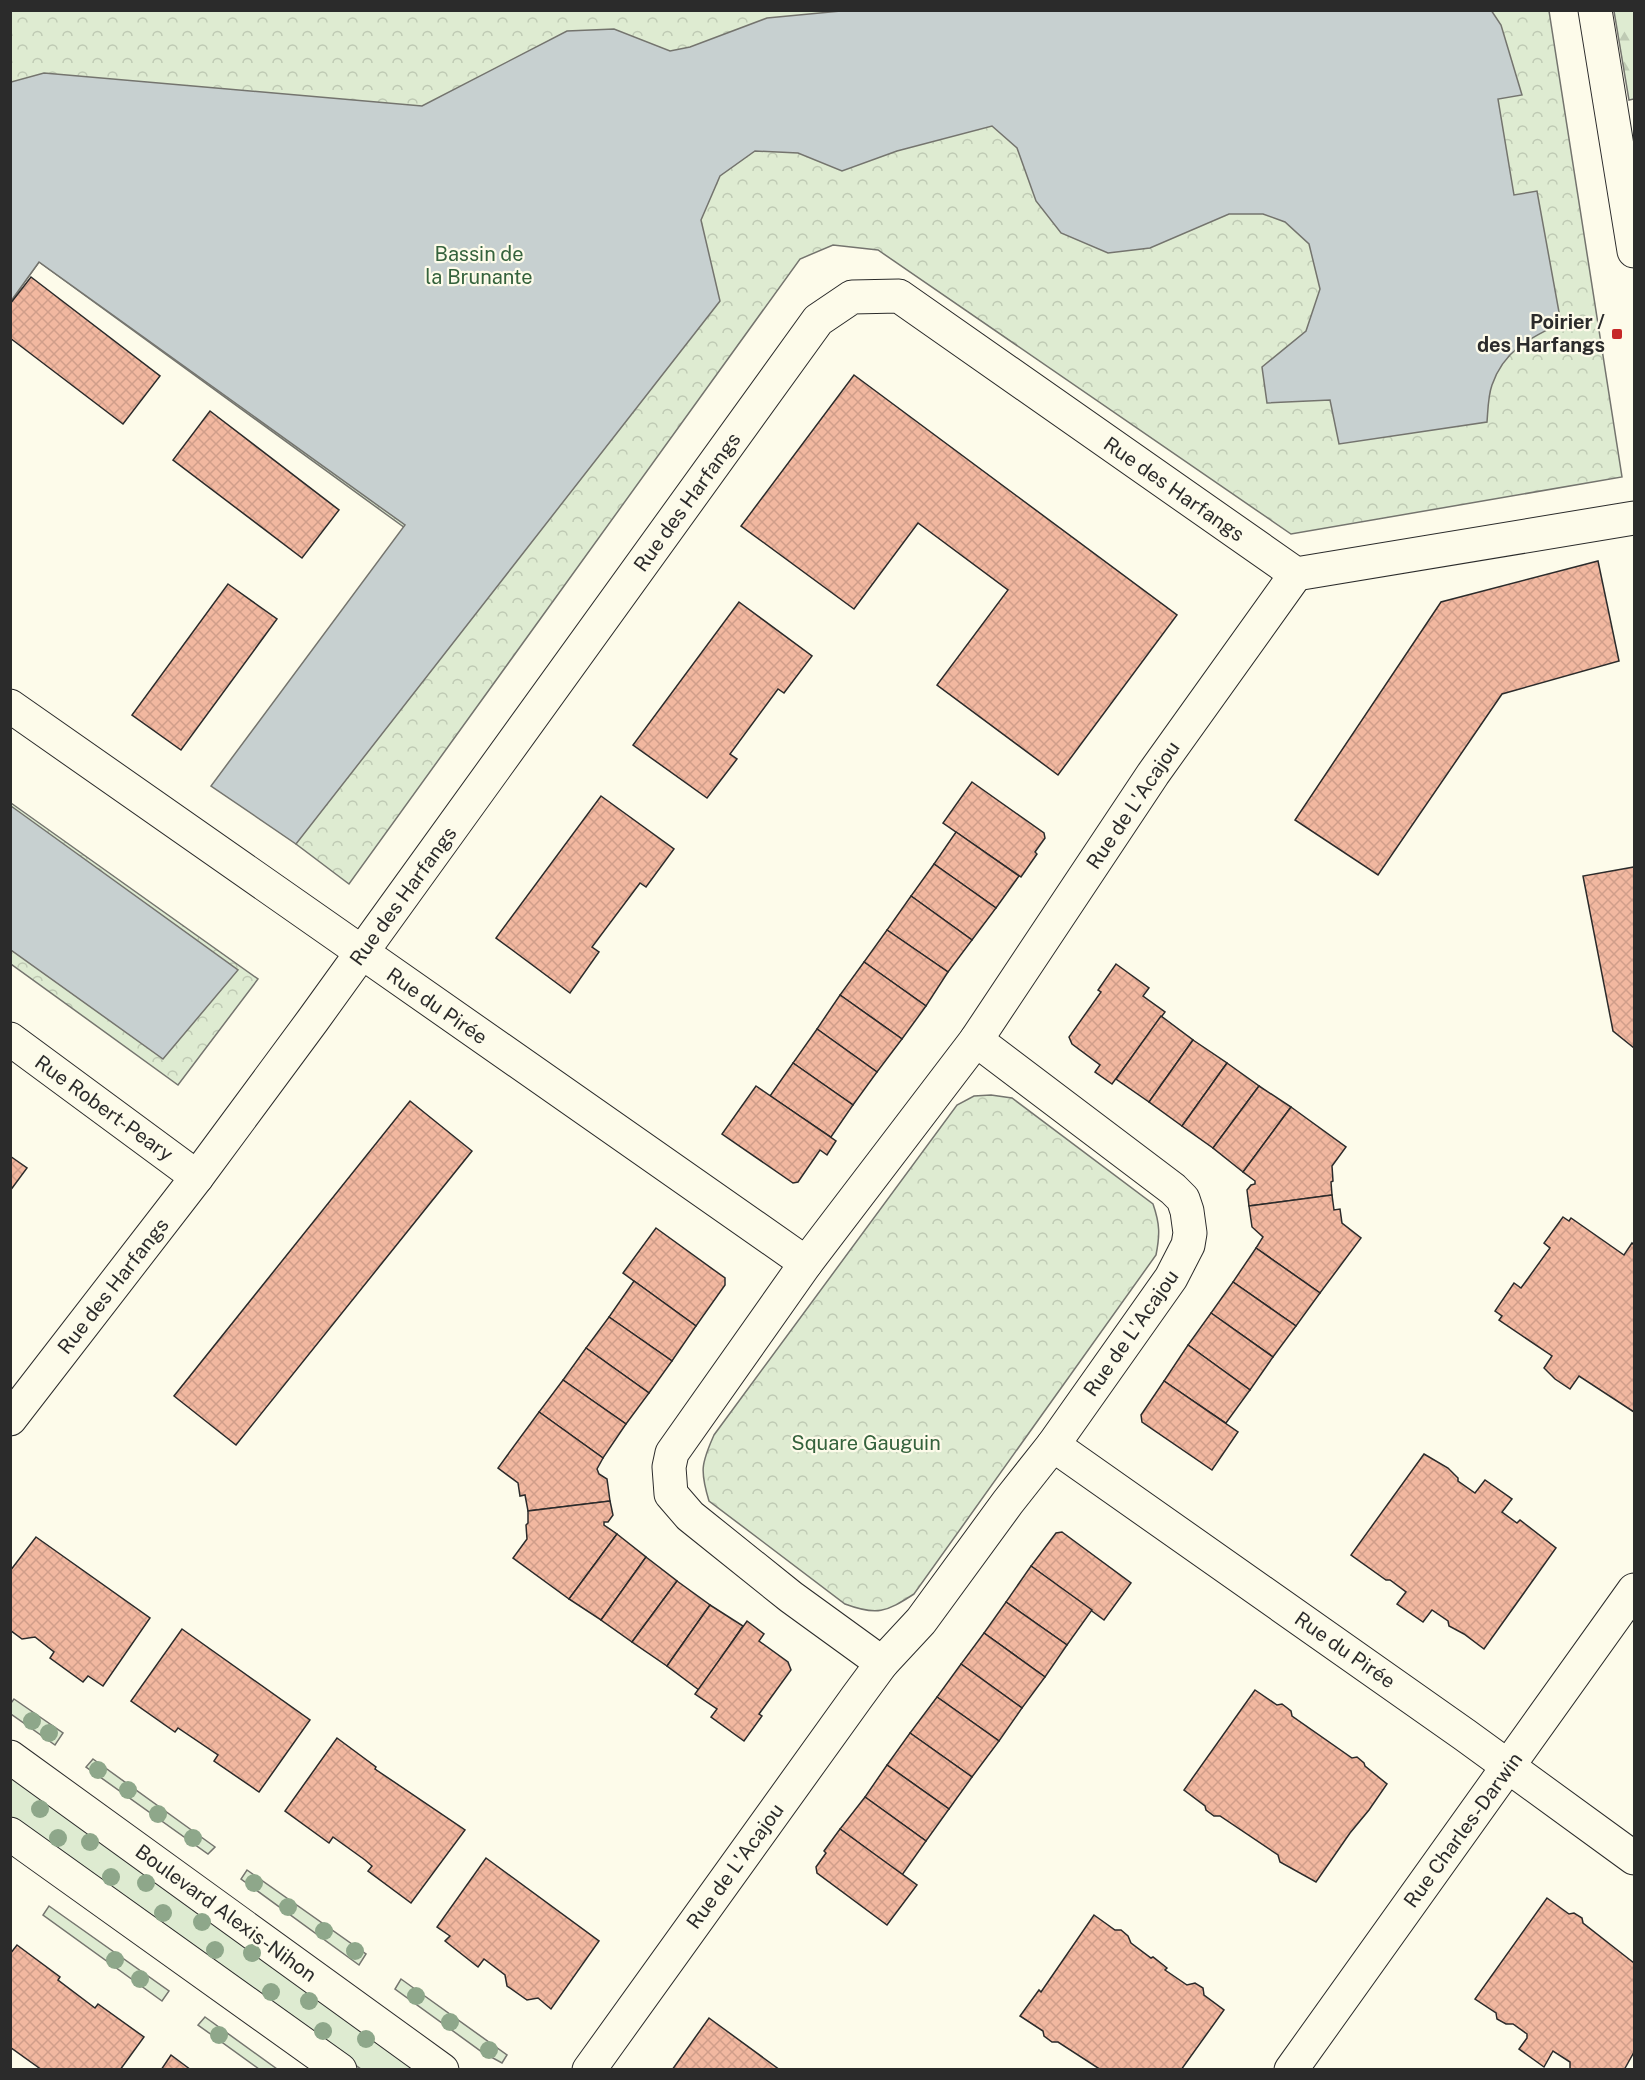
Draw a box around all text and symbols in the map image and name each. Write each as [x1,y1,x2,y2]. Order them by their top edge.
park label: Bassin de la Brunante [425,242,533,289]
place label: Poirier / des Harfangs [1477,310,1605,357]
marker: Poirier / des Harfangs [1610,327,1624,341]
street label: Rue des Harfangs [629,428,745,576]
street label: Rue des Harfangs [1099,432,1249,546]
street label: Rue de L'Acajou [1081,736,1185,874]
street label: Rue des Harfangs [345,822,461,970]
street label: Rue du Pirée [382,963,492,1049]
street label: Rue Robert-Peary [30,1050,178,1166]
street label: Rue des Harfangs [52,1213,174,1359]
street label: Rue de L'Acajou [1078,1265,1184,1401]
park label: Square Gauguin [791,1431,941,1455]
street label: Rue du Pirée [1290,1607,1400,1693]
street label: Rue Charles-Darwin [1399,1748,1527,1912]
street label: Rue de L'Acajou [681,1799,789,1933]
street label: Boulevard Alexis-Nihon [131,1839,321,1987]

